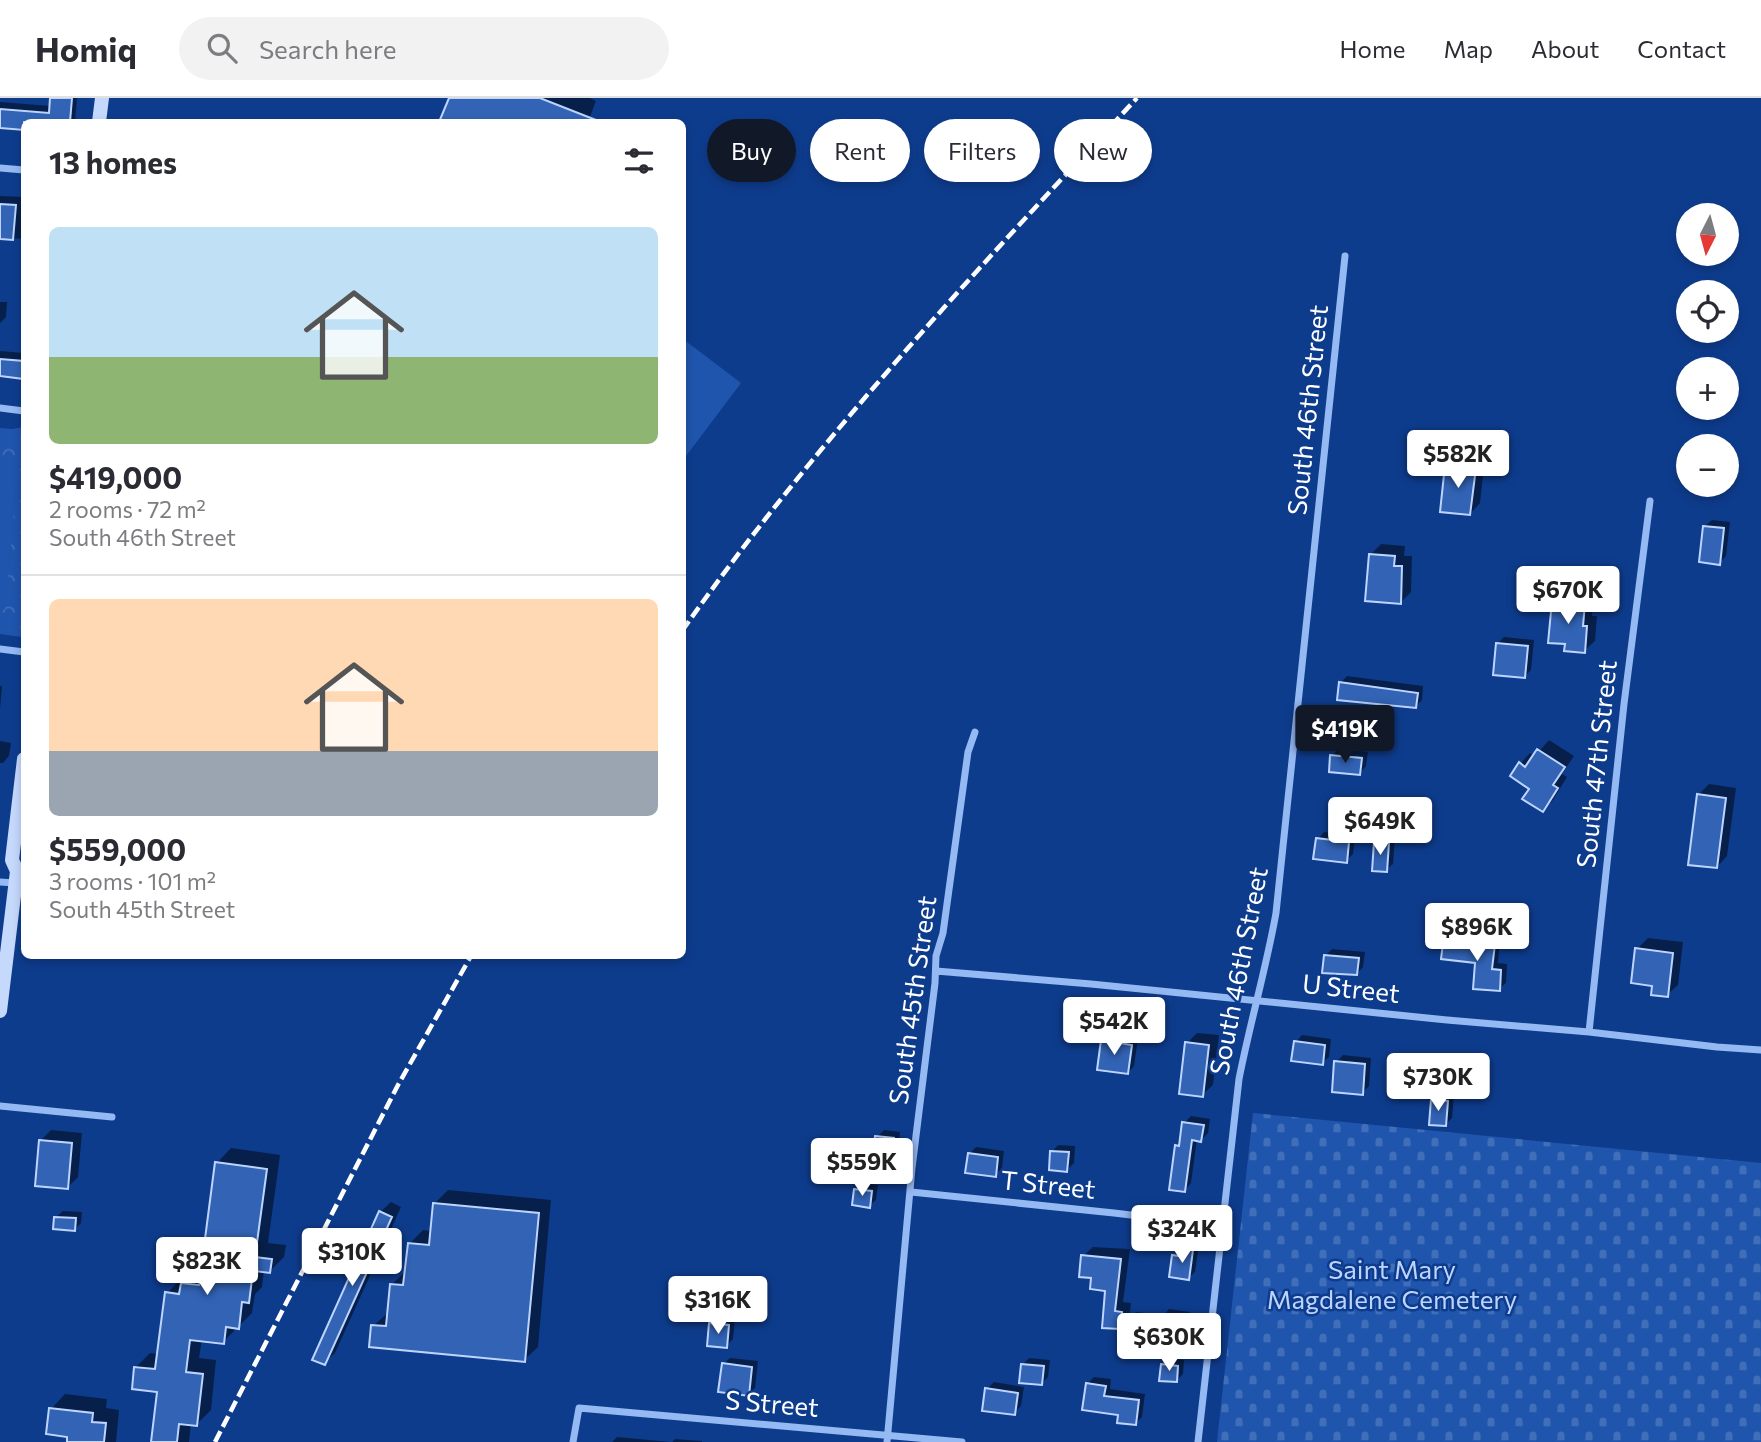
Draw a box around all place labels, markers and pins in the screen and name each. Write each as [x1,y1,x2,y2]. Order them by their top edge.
pin: $582K [1409,430,1507,490]
pin: $670K [1519,566,1617,626]
pin: $419K [1296,706,1394,765]
pin: $649K [1331,798,1429,857]
pin: $896K [1428,904,1526,963]
pin: $542K [1065,998,1163,1057]
pin: $730K [1389,1054,1487,1113]
pin: $559K [813,1138,911,1198]
pin: $324K [1133,1206,1231,1265]
pin: $310K [303,1228,401,1288]
pin: $823K [158,1238,256,1297]
pin: $316K [669,1276,767,1336]
pin: $630K [1120,1314,1218,1373]

